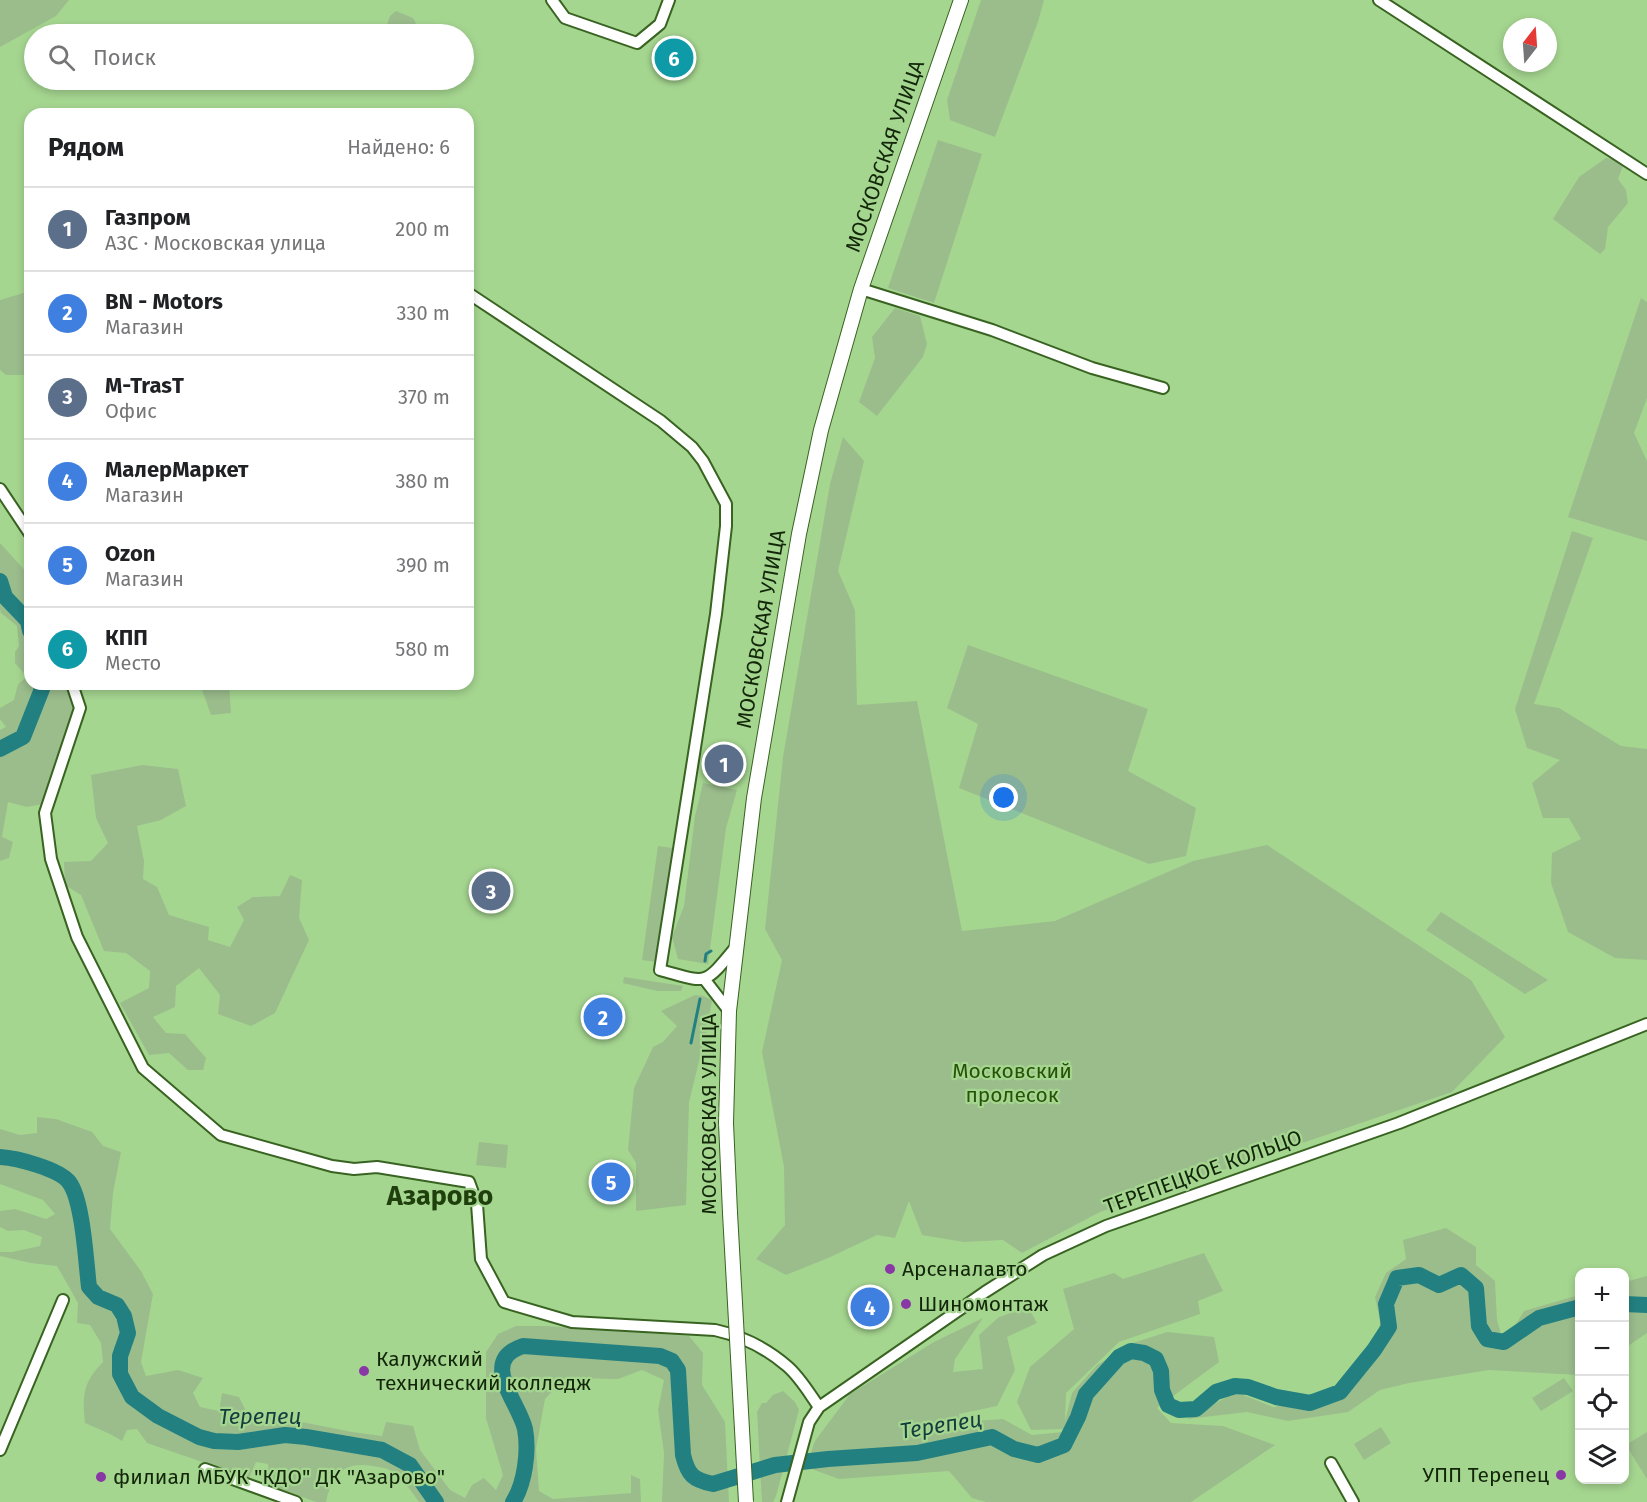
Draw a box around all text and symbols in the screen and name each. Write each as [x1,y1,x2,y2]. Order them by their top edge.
north arrow [1503,18,1557,72]
search box [24,24,474,90]
pin: 6 [654,36,694,80]
icon: search [45,41,78,74]
text: Поиск [93,44,156,71]
street label: МОСКОВСКАЯ УЛИЦА [840,57,930,255]
text: Рядом [48,132,124,163]
text: Найдено: 6 [347,135,450,159]
text: Газпром [105,204,191,231]
text: 1 [63,217,72,241]
text: 200 m [395,217,450,241]
text: АЗС · Московская улица [105,231,326,255]
text: BN - Motors [105,288,223,315]
text: 2 [62,301,73,325]
text: 330 m [396,301,450,325]
text: Магазин [105,315,184,339]
text: M-TrasT [105,372,184,399]
text: 3 [62,385,73,409]
text: 370 m [398,385,450,409]
text: Офис [105,399,157,423]
text: МалерМаркет [105,456,248,483]
text: 4 [62,469,73,493]
text: 380 m [395,469,450,493]
text: Магазин [105,483,184,507]
street label: МОСКОВСКАЯ УЛИЦА [731,528,791,730]
text: Ozon [105,540,155,567]
text: 5 [62,553,73,577]
text: 390 m [396,553,450,577]
text: Магазин [105,567,184,591]
text: КПП [105,624,148,651]
text: 6 [62,637,73,661]
text: 580 m [395,637,450,661]
text: Место [105,651,161,675]
pin: 1 [704,742,744,786]
your location [989,783,1018,812]
pin: 3 [472,868,510,914]
pin: 2 [584,994,622,1040]
street label: МОСКОВСКАЯ УЛИЦА [696,1013,722,1215]
park label: Московский пролесок [952,1058,1072,1108]
street label: ТЕРЕПЕЦКОЕ КОЛЬЦО [1101,1124,1305,1220]
pin: 5 [592,1160,630,1204]
district label: Азарово [386,1180,493,1212]
place label: Арсеналавто [902,1256,1028,1282]
marker: Арсеналавто [883,1262,897,1276]
map controls [1575,1268,1629,1484]
button: + [1575,1268,1629,1322]
pin: 4 [850,1284,890,1330]
place label: Шиномонтаж [918,1291,1049,1317]
marker: Шиномонтаж [899,1297,913,1311]
button: − [1575,1322,1629,1376]
place label: Калужский технический колледж [376,1346,591,1396]
marker: Калужский технический колледж [357,1364,371,1378]
button: locate [1575,1376,1629,1430]
water label: Терепец [219,1403,301,1430]
water label: Терепец [898,1405,984,1445]
button: layers [1575,1430,1629,1484]
place label: УПП Терепец [1423,1462,1549,1488]
place label: филиал МБУК "КДО" ДК "Азарово" [113,1464,445,1490]
marker: УПП Терепец [1554,1468,1568,1482]
marker: филиал МБУК "КДО" ДК "Азарово" [94,1470,108,1484]

